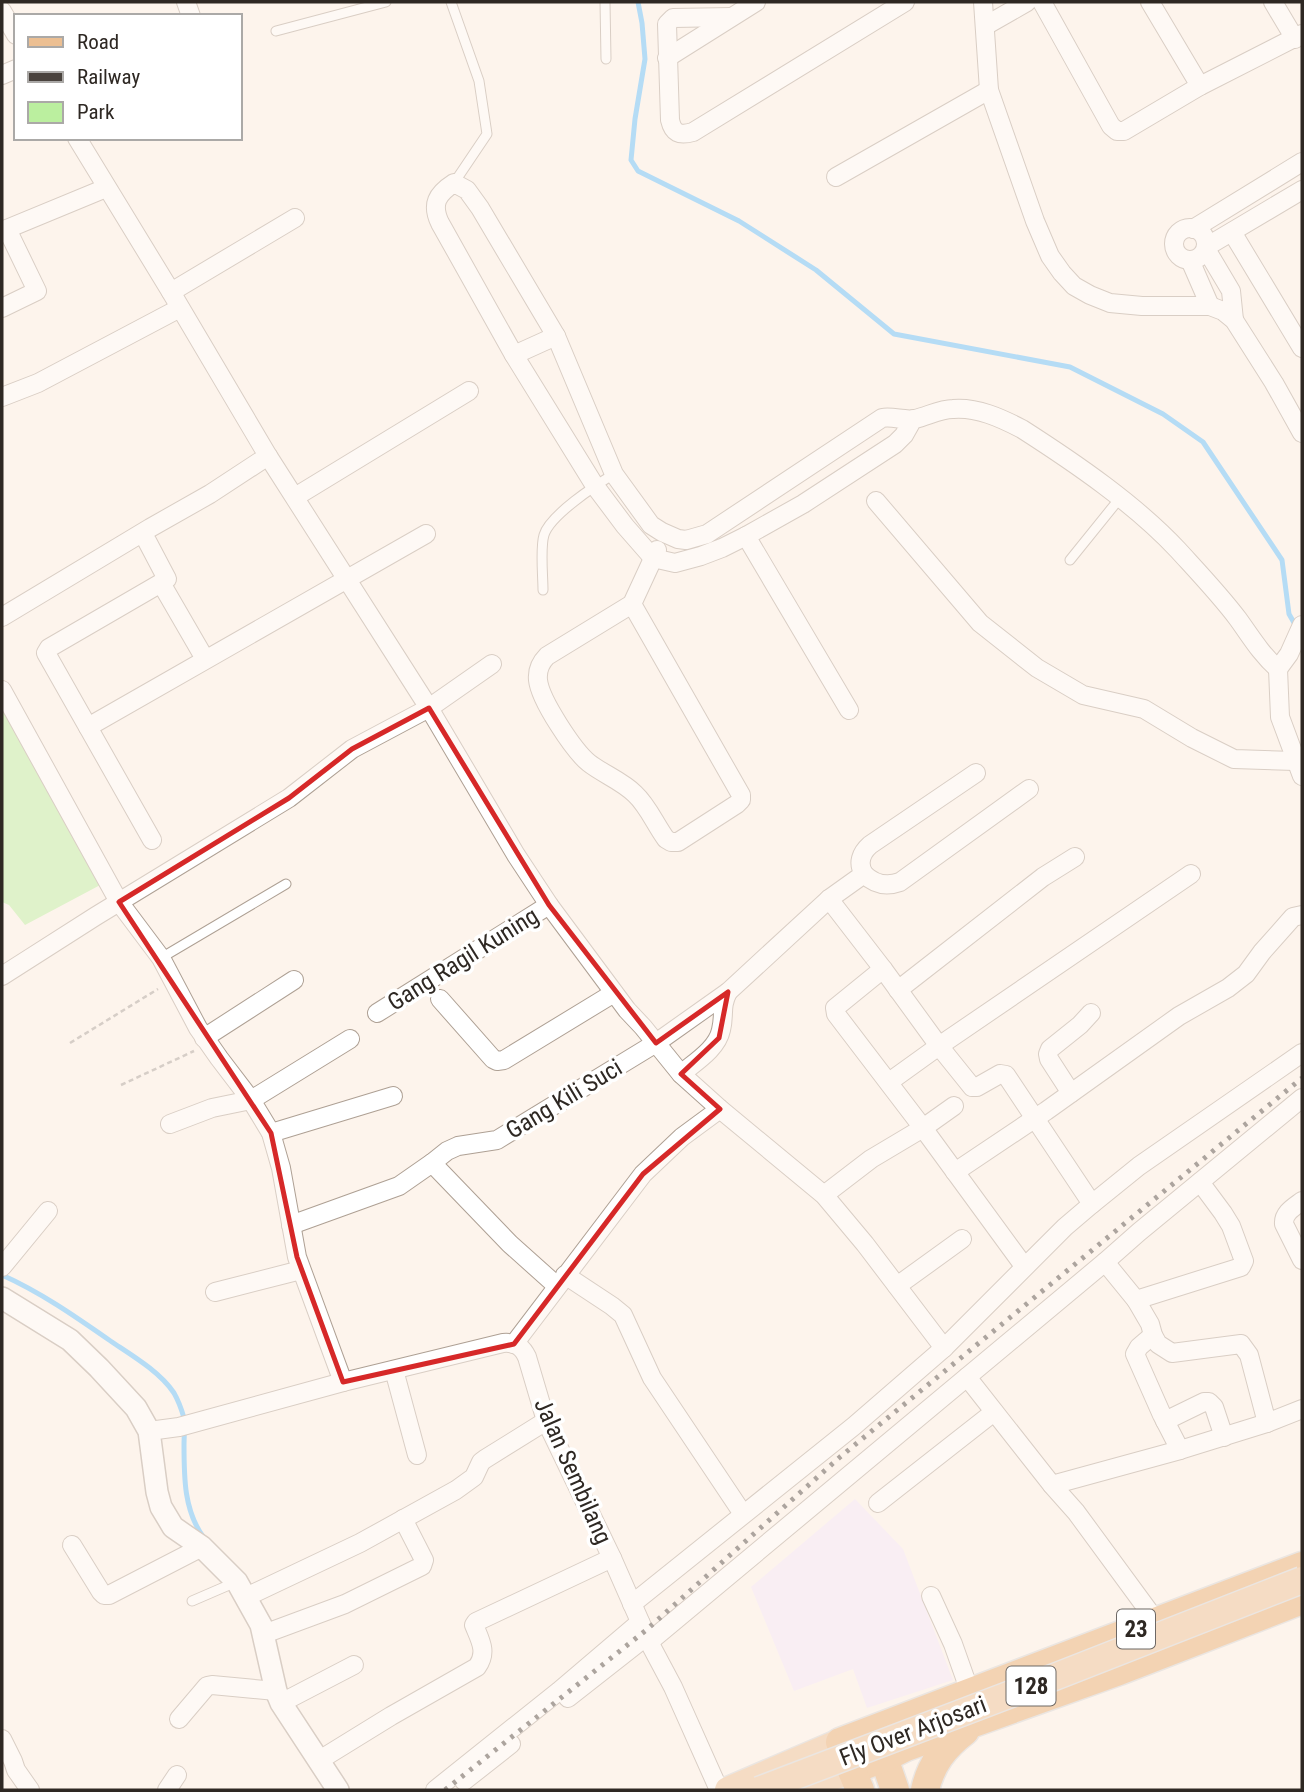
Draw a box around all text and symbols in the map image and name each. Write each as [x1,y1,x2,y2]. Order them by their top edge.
legend [14,14,242,140]
text: Road [77,30,119,54]
text: Railway [77,65,140,89]
text: Park [77,100,115,124]
street label: Gang Ragil Kuning [383,901,543,1017]
street label: Gang Kili Suci [501,1053,627,1145]
street label: Jalan Sembilang [528,1394,618,1548]
road number: 23 [1117,1610,1155,1648]
road number: 128 [1006,1666,1056,1706]
street label: Fly Over Arjosari [836,1690,990,1772]

